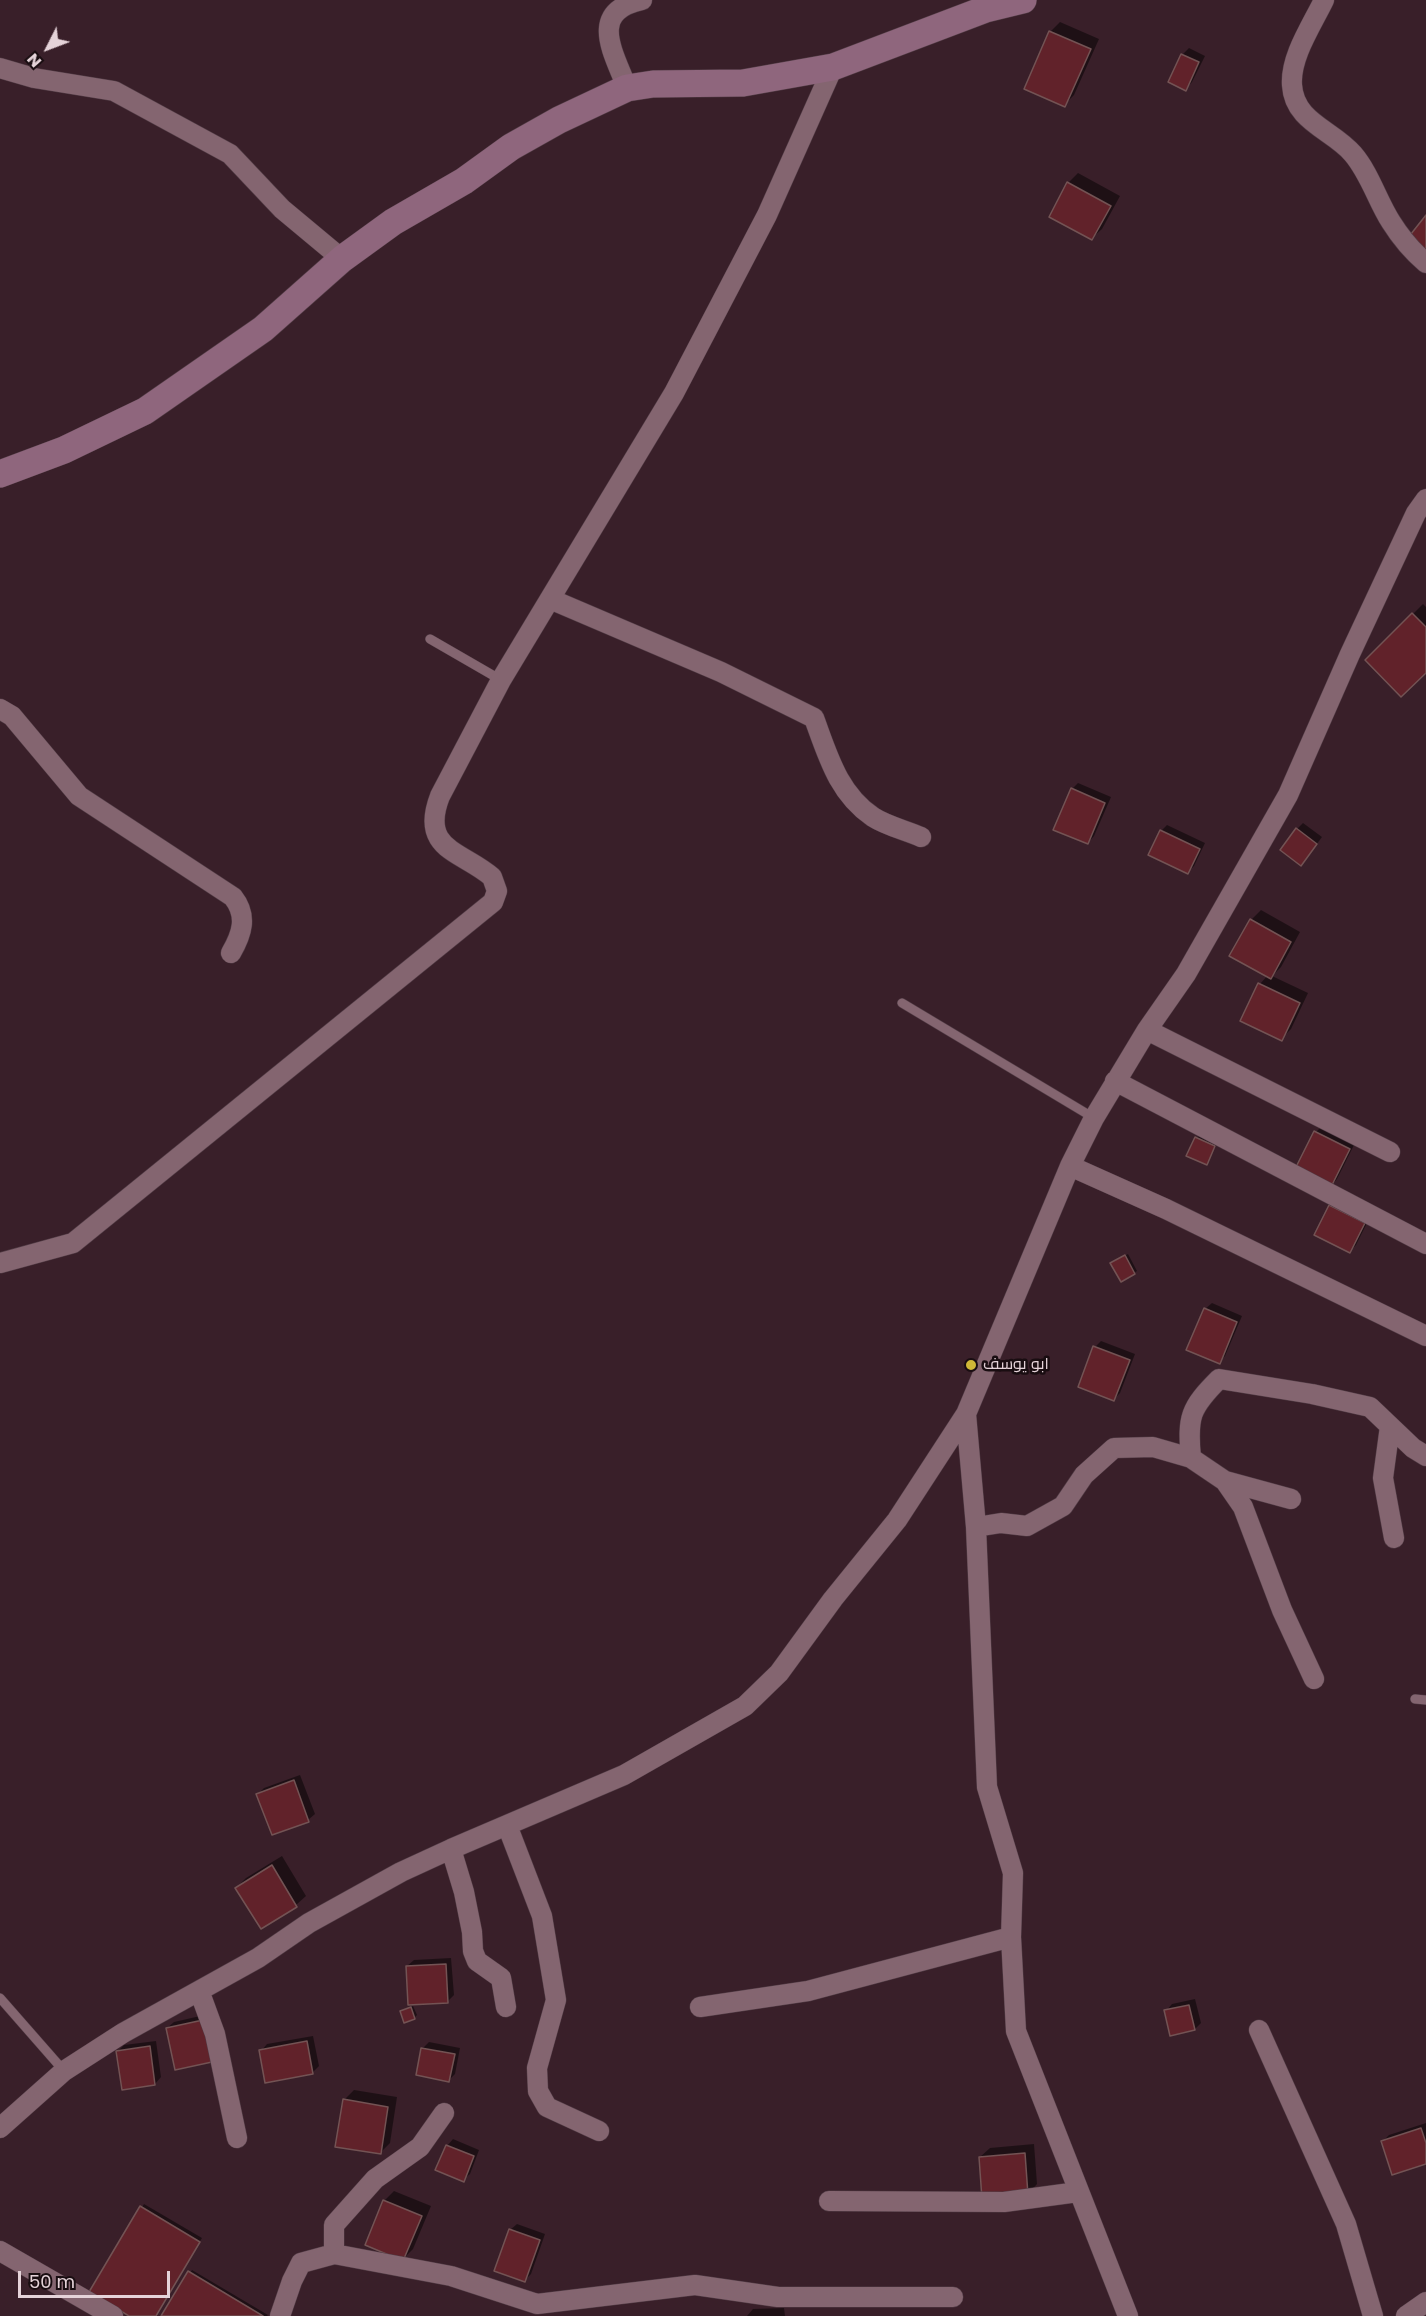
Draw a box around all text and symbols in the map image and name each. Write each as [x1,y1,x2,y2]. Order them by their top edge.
north arrow [18,18,78,78]
text: N [22,48,47,73]
place label: ابو يوسف [983,1355,1049,1375]
marker: ابو يوسف [964,1358,978,1372]
scale bar [21,2259,172,2297]
text: 50 m [29,2269,75,2294]

